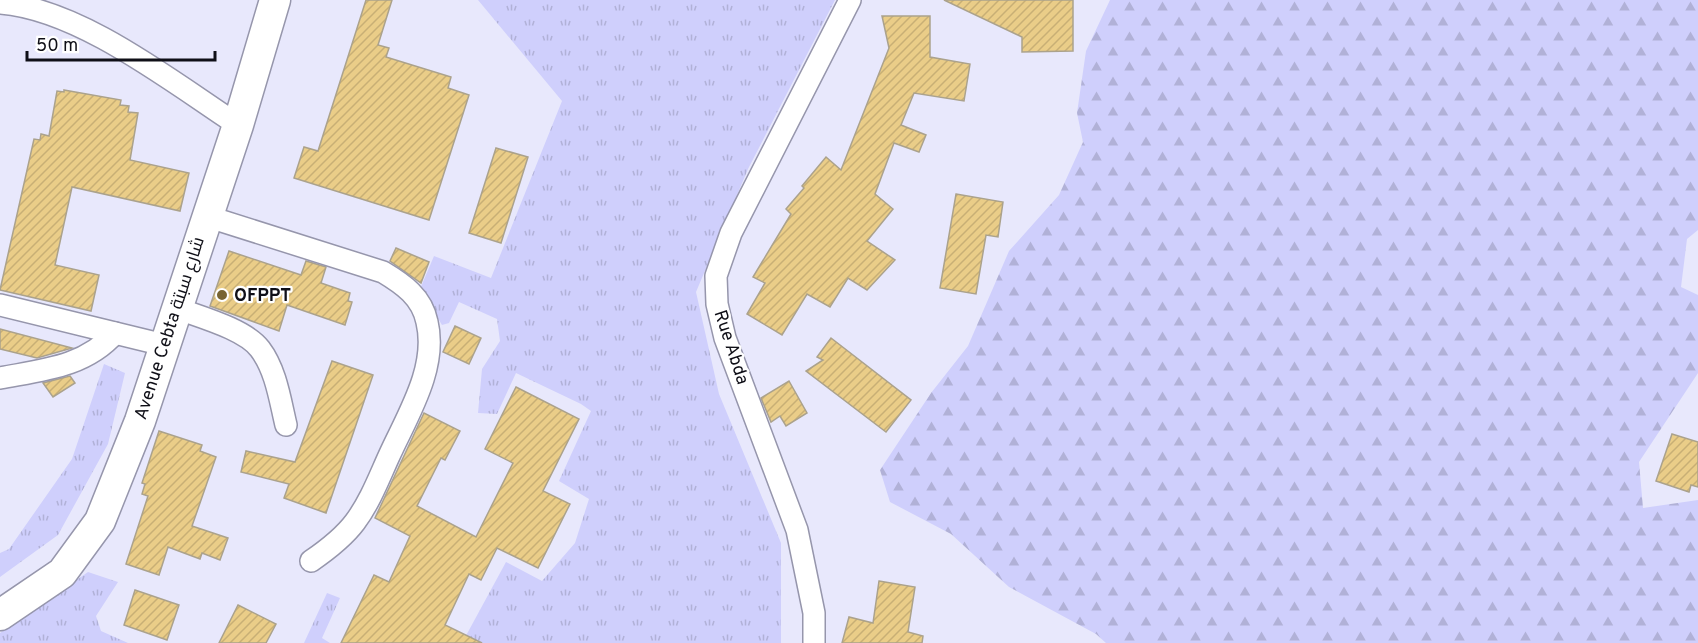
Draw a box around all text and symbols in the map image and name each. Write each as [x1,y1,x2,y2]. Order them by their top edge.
scale bar [27,24,214,62]
text: 50 m [36,35,78,58]
street label: Avenue Cebta شارع سبتة [130,234,211,423]
place label: OFPPT [234,285,291,308]
marker: OFPPT [215,288,229,302]
street label: Rue Abda [708,307,753,388]

